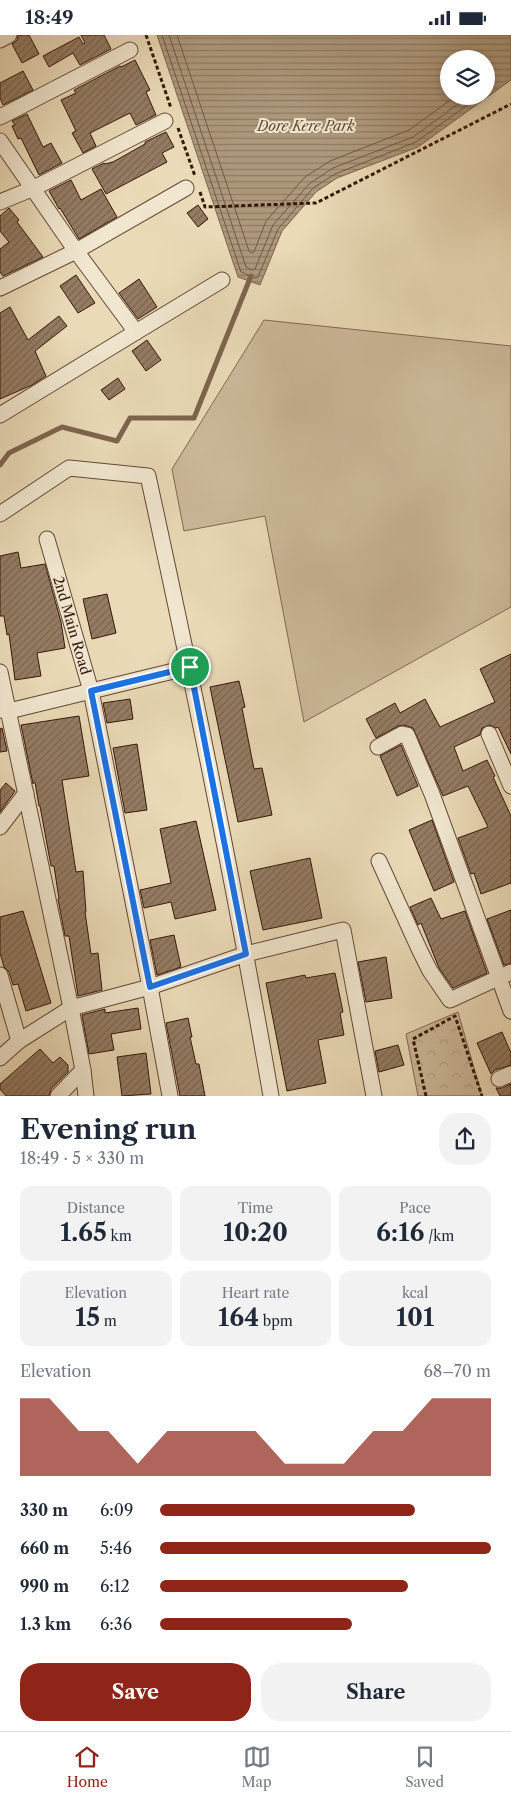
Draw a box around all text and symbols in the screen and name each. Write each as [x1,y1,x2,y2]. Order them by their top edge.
text: 18:49 [25,6,73,29]
map controls [440,50,495,105]
button: layers [440,50,495,105]
park label: Dore Kere Park [256,117,355,135]
street label: 2nd Main Road [49,574,95,677]
pin [169,646,211,688]
icon: arrive [176,653,204,681]
text: Evening run [20,1112,196,1146]
button: share [439,1113,491,1165]
text: 18:49 · 5 × 330 m [20,1148,144,1168]
text: Distance [67,1199,125,1217]
text: Time [238,1199,273,1217]
text: Pace [399,1199,431,1217]
text: 1.65 [60,1217,107,1248]
text: 10:20 [223,1217,288,1248]
text: 6:16 [376,1217,424,1248]
text: km [107,1227,132,1245]
text: /km [424,1227,454,1245]
text: Elevation [65,1284,127,1302]
text: Heart rate [222,1284,289,1302]
text: kcal [402,1284,428,1302]
text: 15 [75,1302,100,1333]
text: 164 [218,1302,259,1333]
text: 101 [396,1302,434,1333]
text: m [100,1312,117,1330]
text: bpm [259,1312,293,1330]
text: Elevation [20,1361,91,1381]
text: 68–70 m [423,1361,491,1381]
text: 330 m [20,1500,68,1520]
text: 6:09 [100,1500,133,1520]
text: 660 m [20,1538,69,1558]
text: 5:46 [100,1538,132,1558]
text: 990 m [20,1576,69,1596]
text: 6:12 [100,1576,130,1596]
text: 1.3 km [20,1614,71,1634]
text: 6:36 [100,1614,132,1634]
button: Save [20,1663,251,1721]
button: Share [261,1663,491,1721]
tab: Home [67,1743,108,1791]
tab: Map [242,1743,272,1791]
tab: Saved [405,1743,444,1791]

